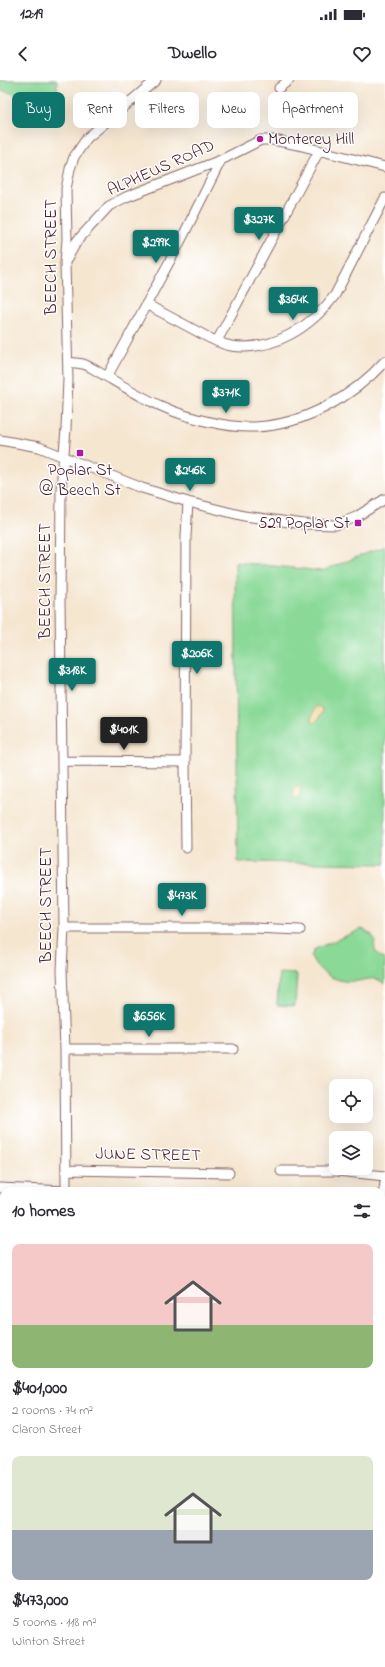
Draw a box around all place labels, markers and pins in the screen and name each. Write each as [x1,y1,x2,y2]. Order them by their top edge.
place label: Monterey Hill [268,127,354,153]
marker: Monterey Hill [255,134,265,144]
pin: $327K [231,207,287,241]
pin: $299K [128,230,184,264]
pin: $364K [265,287,321,321]
pin: $371K [198,380,254,414]
marker: Poplar St @ Beech St [75,448,85,458]
place label: Poplar St @ Beech St [39,458,121,503]
pin: $246K [162,458,218,492]
place label: 529 Poplar St [258,511,350,536]
marker: 529 Poplar St [353,518,363,528]
pin: $206K [169,641,225,675]
pin: $318K [44,658,100,692]
pin: $401K [96,717,152,751]
pin: $473K [154,883,210,917]
pin: $656K [121,1004,177,1038]

